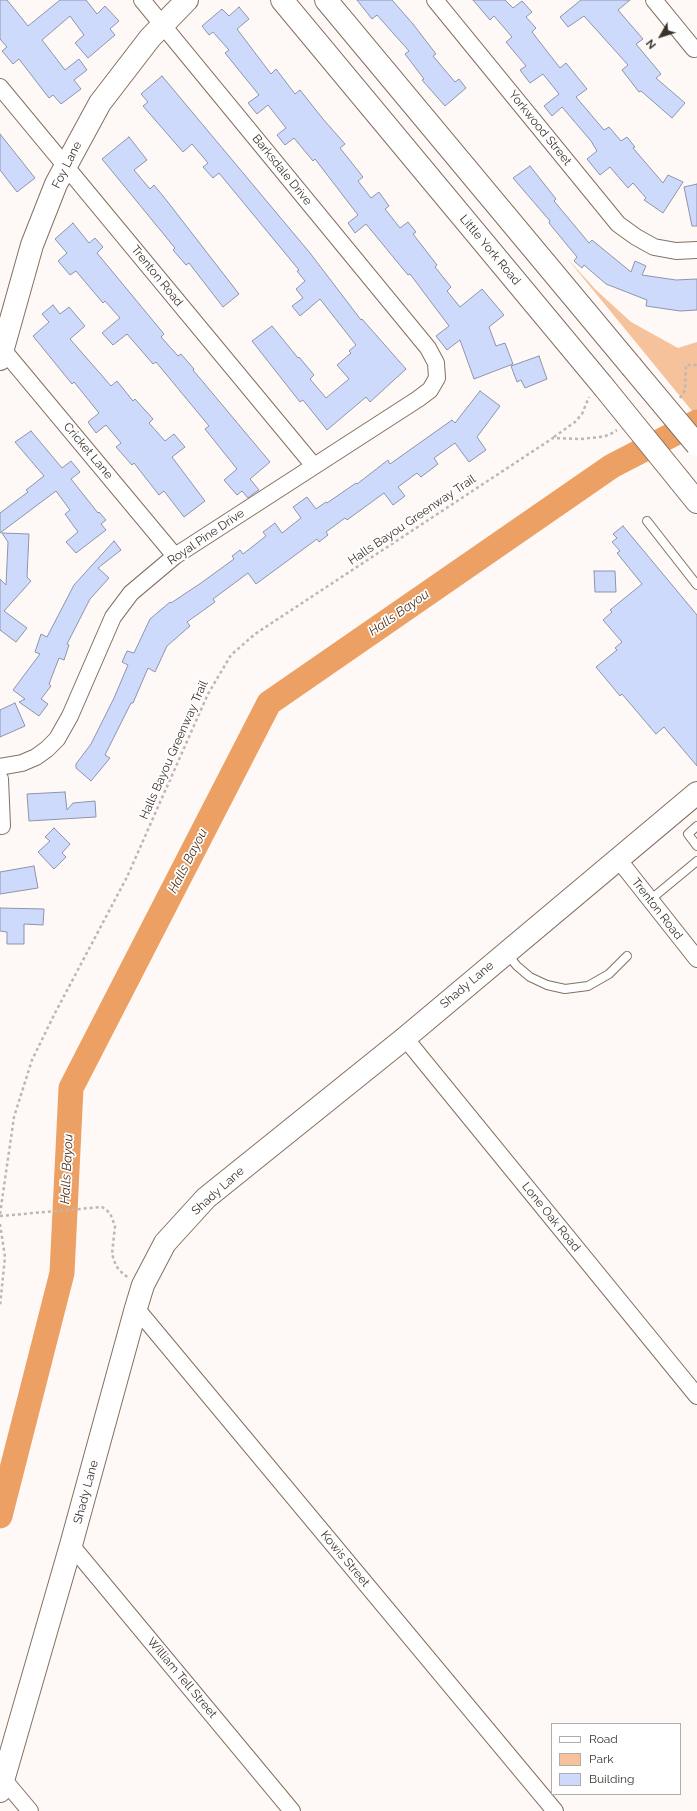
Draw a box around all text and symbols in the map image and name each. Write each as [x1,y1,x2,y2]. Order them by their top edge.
north arrow [641,16,681,56]
text: N [644,37,659,51]
street label: Yorkwood Street [505,88,575,168]
street label: Barksdale Drive [249,132,315,208]
street label: Foy Lane [49,139,85,191]
street label: Little York Road [456,212,524,288]
street label: Trenton Road [128,243,186,309]
street label: Cricket Lane [60,420,116,482]
street label: Halls Bayou Greenway Trail [346,472,478,568]
street label: Royal Pine Drive [165,506,247,568]
water label: Halls Bayou [366,586,432,640]
street label: Halls Bayou Greenway Trail [137,678,211,822]
water label: Halls Bayou [165,826,211,896]
street label: Trenton Road [629,875,685,943]
street label: Shady Lane [437,958,497,1012]
water label: Halls Bayou [57,1134,77,1204]
street label: Shady Lane [189,1164,247,1218]
street label: Lone Oak Road [519,1180,583,1254]
street label: Shady Lane [71,1459,101,1525]
street label: Kowis Street [317,1528,373,1590]
street label: William Tell Street [144,1635,220,1721]
legend [551,1723,681,1795]
text: Road [589,1732,618,1746]
text: Park [589,1752,614,1766]
text: Building [589,1772,635,1786]

